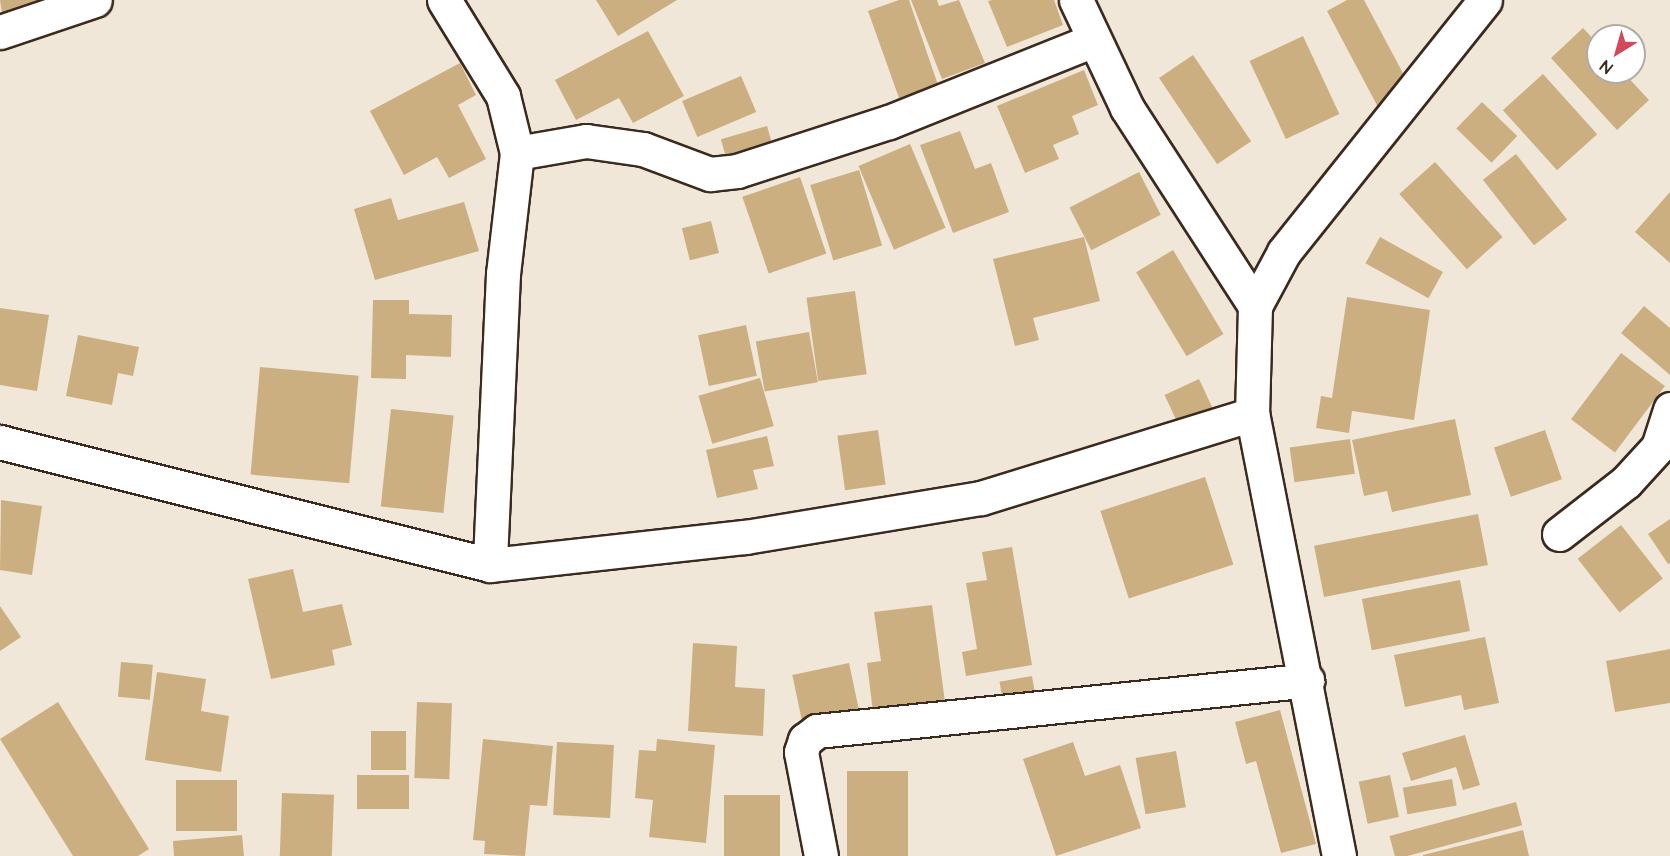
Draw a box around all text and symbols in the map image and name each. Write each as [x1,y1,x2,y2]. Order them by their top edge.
north arrow [1586,24,1646,84]
text: N [1596,55,1617,79]

